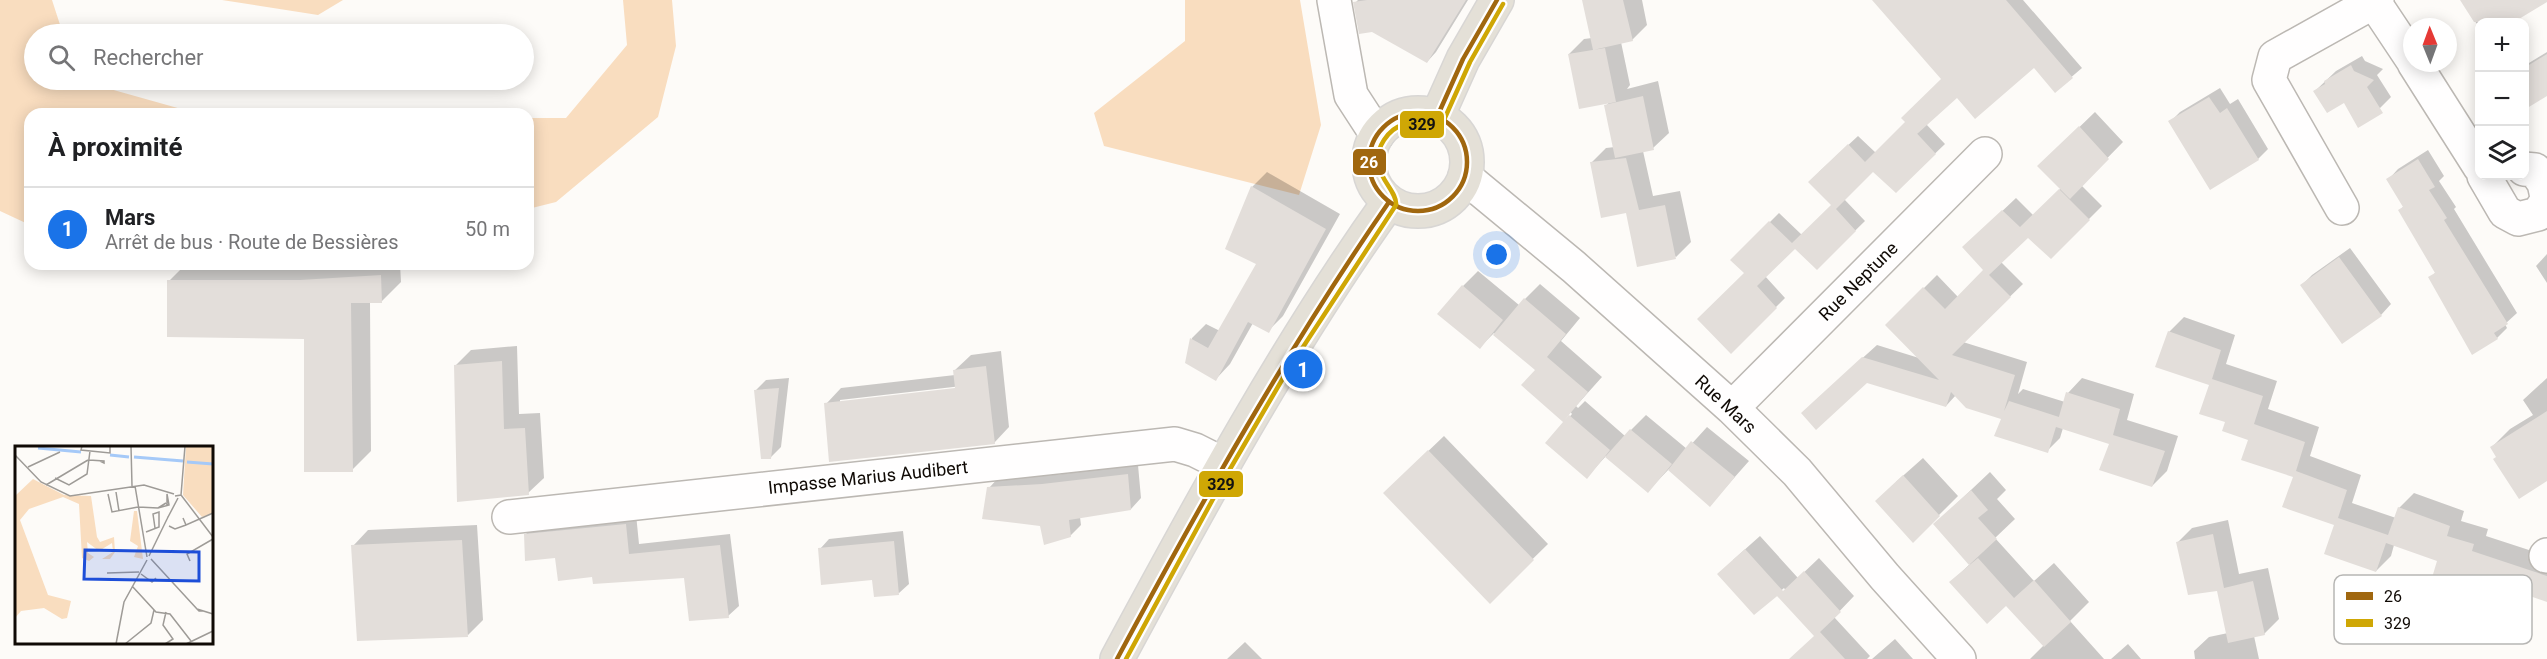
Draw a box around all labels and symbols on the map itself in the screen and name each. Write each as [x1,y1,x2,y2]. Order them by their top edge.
north arrow [2403,18,2457,72]
line badge: 329 [1399,110,1445,139]
text: 329 [1408,115,1436,134]
line badge: 26 [1352,148,1387,176]
text: 26 [1360,153,1378,172]
street label: Rue Neptune [1814,237,1902,325]
your location [1482,240,1511,269]
pin: 1 [1284,346,1322,392]
street label: Rue Mars [1691,370,1761,438]
inset map [15,446,213,644]
street label: Impasse Marius Audibert [767,456,969,498]
line badge: 329 [1198,470,1244,498]
text: 329 [1207,475,1235,494]
legend [2334,575,2532,644]
text: 26 [2384,587,2402,606]
text: 329 [2384,614,2411,633]

